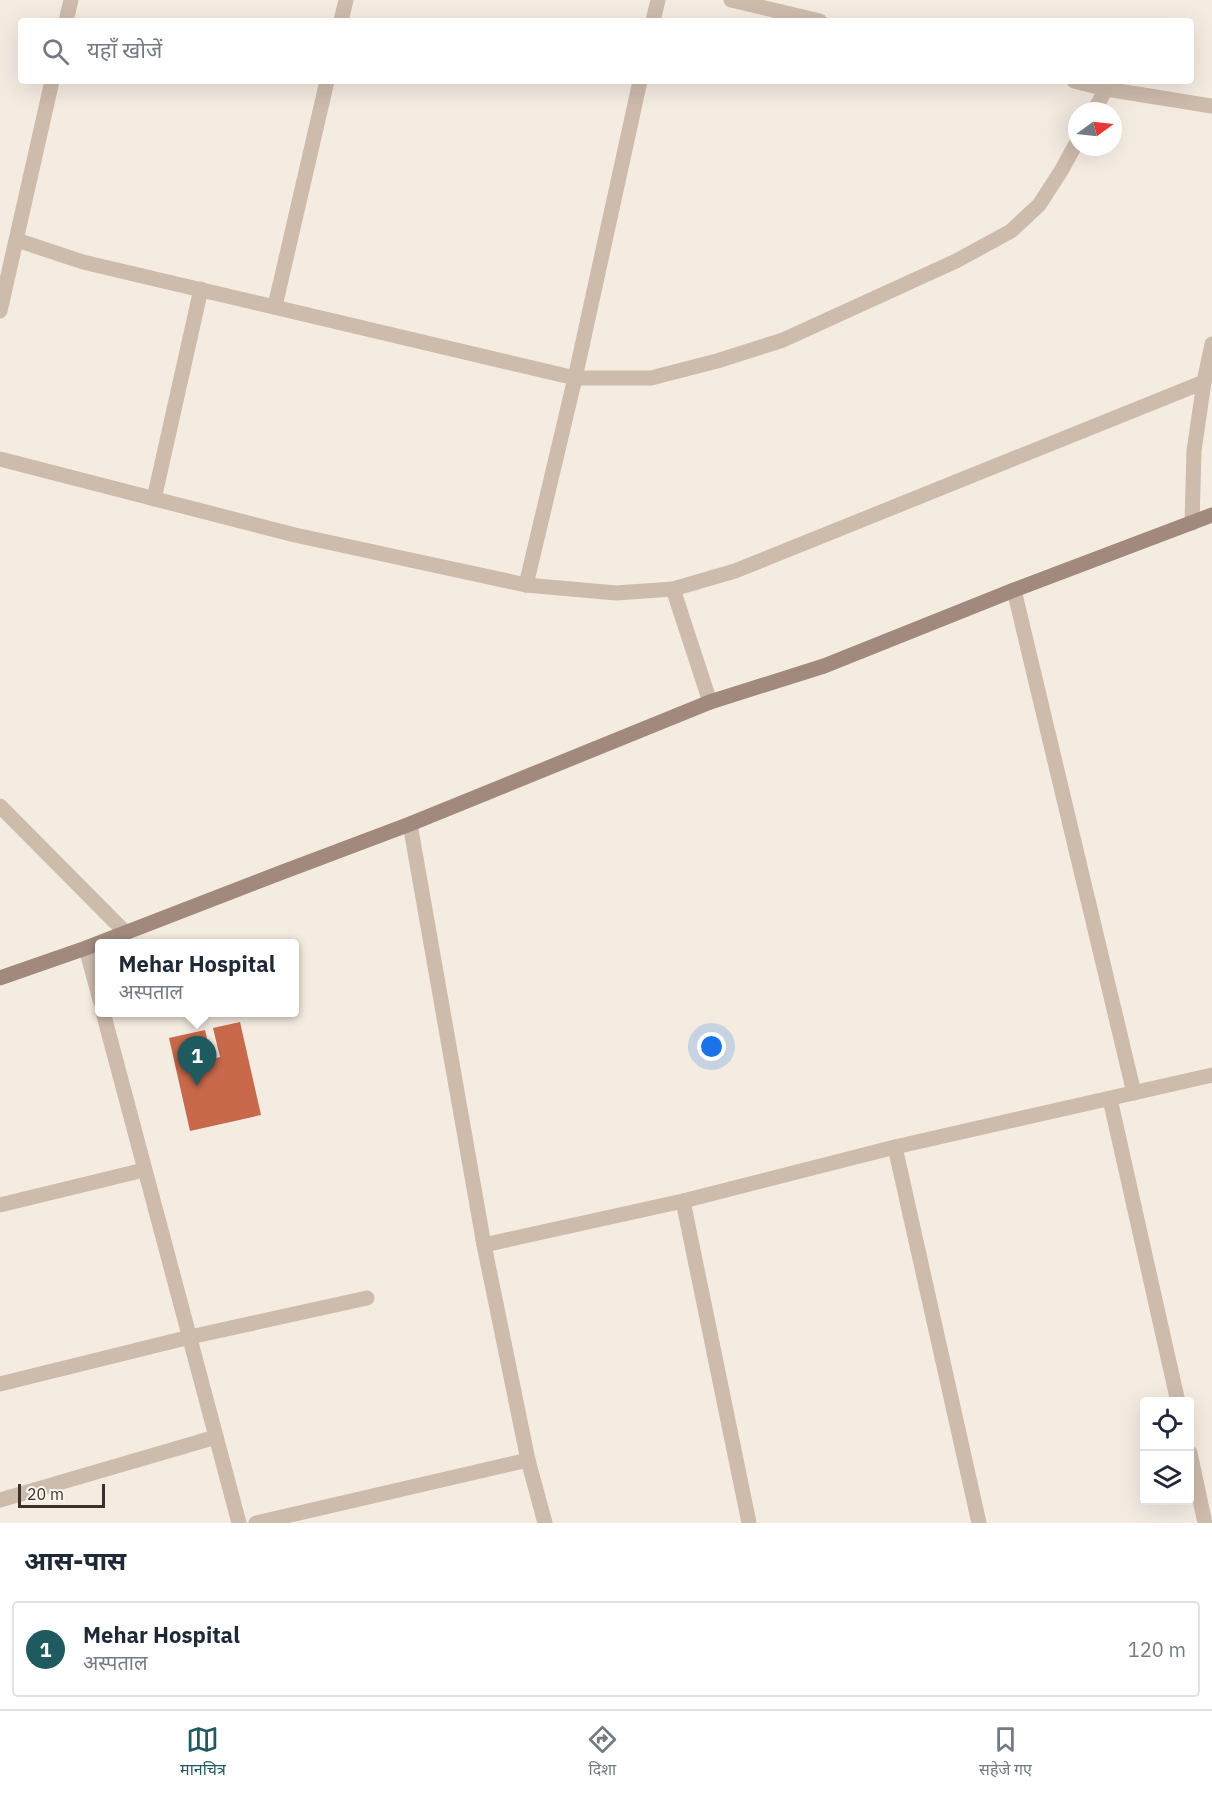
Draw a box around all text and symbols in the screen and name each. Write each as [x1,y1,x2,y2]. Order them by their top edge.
search box [18,18,1194,84]
icon: search [39,35,72,68]
text: यहाँ खोजें [87,35,162,64]
north arrow [1068,102,1122,156]
popup [95,939,299,1017]
text: Mehar Hospital [119,949,275,978]
text: अस्पताल [119,978,183,1005]
your location [697,1032,726,1061]
pin: 1 [178,1036,216,1086]
map controls [1140,1397,1194,1505]
button: locate [1140,1397,1194,1451]
button: layers [1140,1451,1194,1505]
scale bar [18,1481,105,1508]
text: 20 m [27,1484,64,1504]
text: आस-पास [24,1543,126,1577]
text: Mehar Hospital [83,1620,240,1649]
text: 1 [40,1636,52,1663]
text: 120 m [1128,1636,1186,1663]
text: अस्पताल [83,1649,148,1676]
tab: मानचित्र [180,1723,226,1782]
tab: दिशा [586,1723,619,1782]
tab: सहेजे गए [979,1723,1032,1782]

